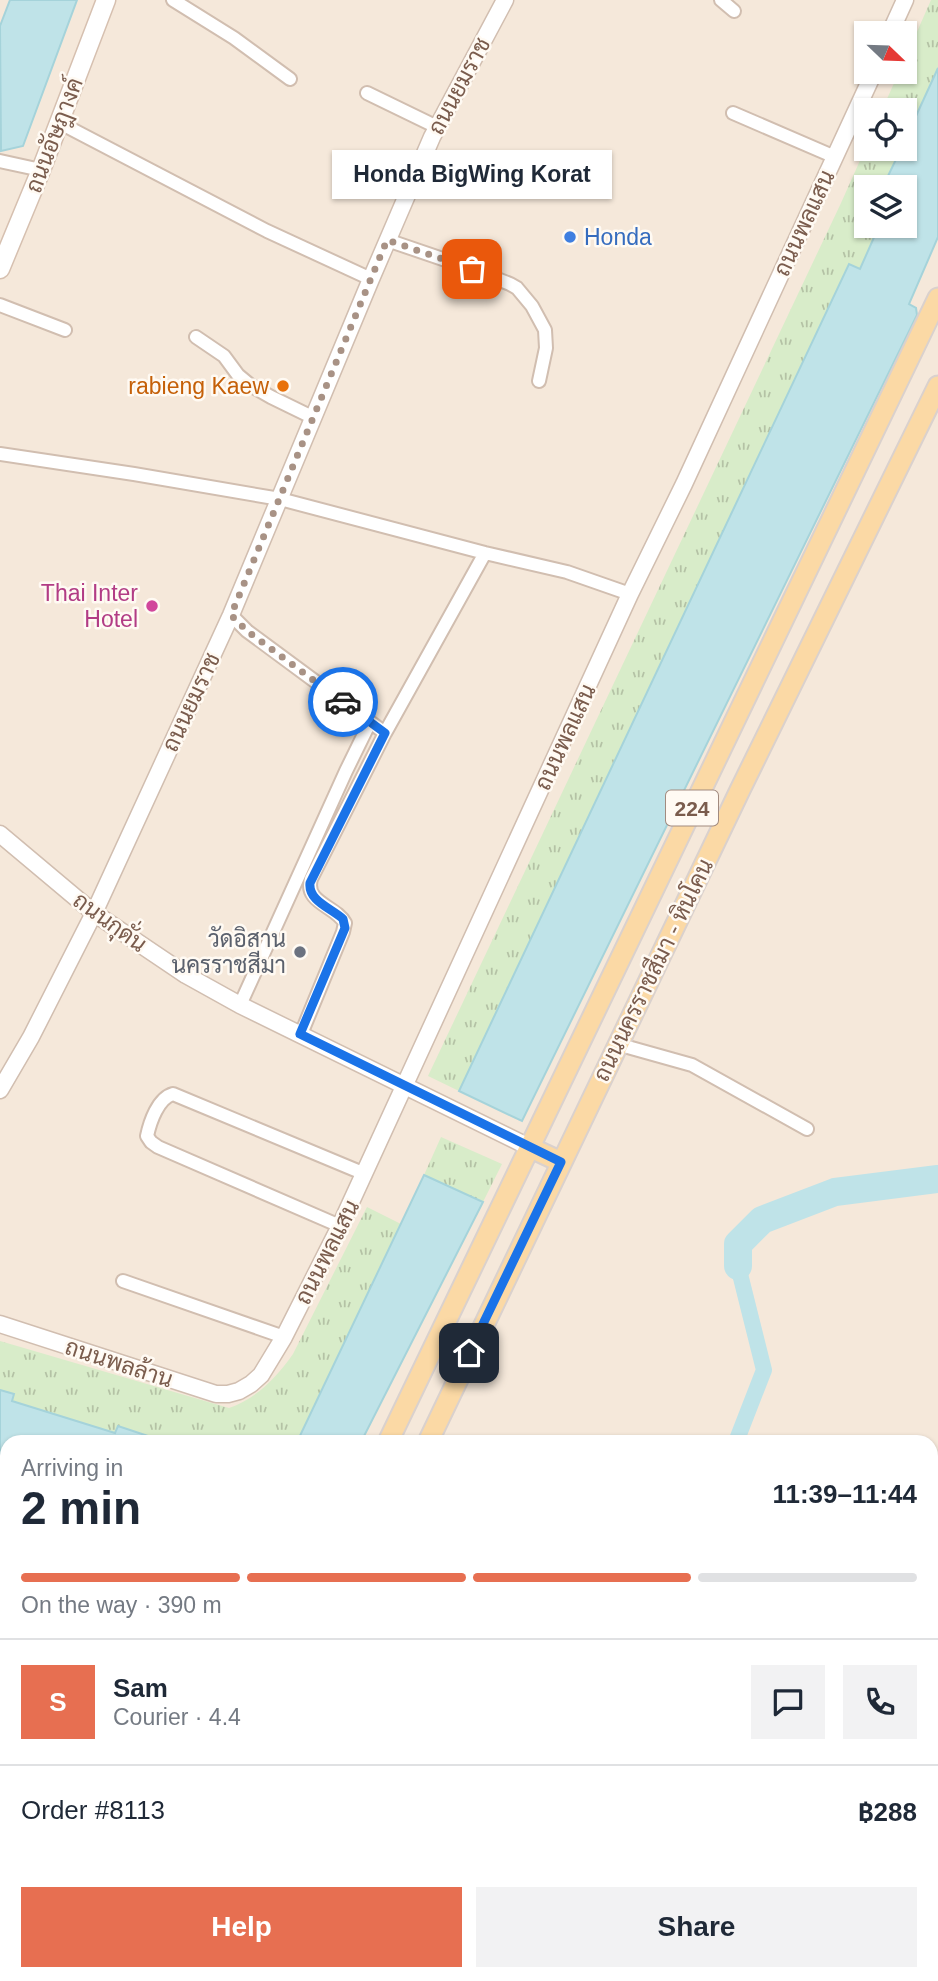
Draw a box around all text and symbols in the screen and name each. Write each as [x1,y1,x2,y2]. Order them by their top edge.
north arrow [854,21,917,84]
map controls [854,21,917,238]
street label: ถนนยมราช [423,33,495,139]
street label: ถนนอัษฎางค์ [17,73,91,197]
button: locate [854,98,917,161]
callout: Honda BigWing Korat [332,150,612,199]
text: Honda BigWing Korat [353,161,591,187]
street label: ถนนพลแสน [768,166,840,280]
button: layers [854,175,917,238]
place label: Honda [584,224,652,250]
marker: Honda [562,229,578,245]
pin [442,239,502,299]
icon: bag [453,250,491,288]
place label: rabieng Kaew [128,373,269,399]
marker: rabieng Kaew [275,378,291,394]
place label: Thai Inter Hotel [41,580,138,632]
marker: Thai Inter Hotel [144,598,160,614]
street label: ถนนยมราช [157,648,225,756]
courier [308,667,378,737]
street label: ถนนพลแสน [529,680,601,794]
icon: car [324,683,362,721]
road number: 224 [666,790,718,826]
street label: ถนนนครราชสีมา - หินโคน [585,853,718,1085]
street label: ถนนกุดั่น [67,881,156,960]
place label: วัดอิสาน นครราชสีมา [172,925,286,978]
marker: วัดอิสาน นครราชสีมา [292,944,308,960]
street label: ถนนพลแสน [290,1195,364,1309]
pin [439,1323,499,1383]
street label: ถนนพลล้าน [62,1331,177,1393]
icon: home [450,1334,488,1372]
text: Arriving in [21,1455,123,1481]
text: 11:39–11:44 [772,1479,917,1509]
text: 2 min [21,1482,141,1534]
text: On the way · 390 m [21,1592,222,1618]
button: chat [751,1665,825,1739]
button: phone [843,1665,917,1739]
text: Sam [113,1673,168,1703]
text: S [49,1687,67,1717]
text: Courier · 4.4 [113,1704,241,1730]
text: Order #8113 [21,1795,165,1825]
text: ฿288 [858,1797,917,1827]
button: Help [21,1887,462,1967]
button: Share [476,1887,917,1967]

